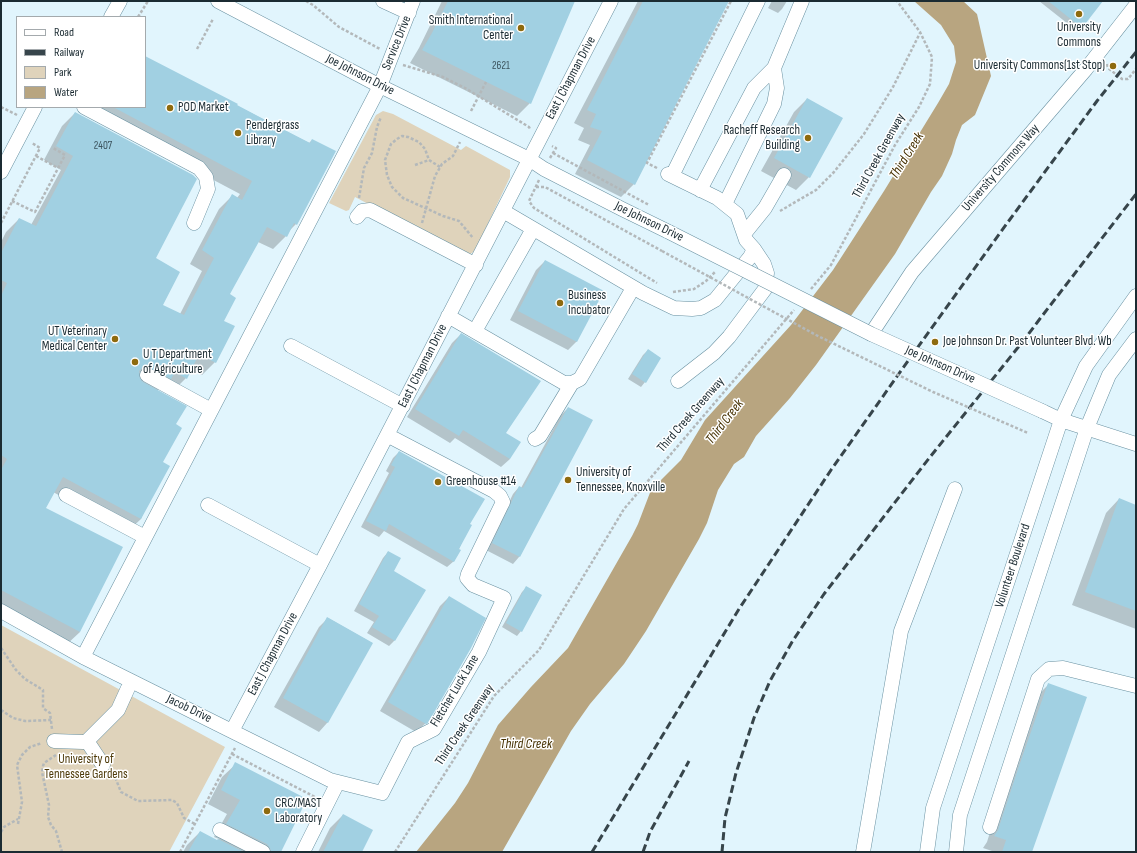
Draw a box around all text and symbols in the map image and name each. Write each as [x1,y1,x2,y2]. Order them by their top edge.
marker: University Commons [1074,9,1084,19]
place label: Smith International Center [429,13,513,44]
street label: Service Drive [379,14,415,72]
legend [16,16,146,108]
place label: University Commons [1057,20,1101,51]
marker: Smith International Center [516,23,526,33]
text: Road [54,25,74,40]
street label: East J Chapman Drive [543,34,599,122]
text: Railway [54,45,84,60]
street label: Joe Johnson Drive [323,51,397,99]
place label: University Commons(1st Stop) [974,58,1105,74]
house number: 2621 [492,59,510,73]
marker: University Commons(1st Stop) [1108,61,1118,71]
text: Park [54,65,72,80]
text: Water [54,85,78,100]
place label: POD Market [178,100,229,116]
marker: POD Market [165,103,175,113]
street label: Third Creek Greenway [849,111,909,201]
place label: Pendergrass Library [246,118,299,149]
street label: University Commons Way [959,121,1043,215]
place label: Racheff Research Building [723,123,800,154]
marker: Pendergrass Library [233,128,243,138]
water label: Third Creek [886,130,928,182]
marker: Racheff Research Building [803,133,813,143]
house number: 2407 [94,139,112,153]
street label: Joe Johnson Drive [612,199,686,245]
place label: Business Incubator [568,288,610,319]
marker: Business Incubator [555,298,565,308]
street label: East J Chapman Drive [395,322,451,410]
place label: UT Veterinary Medical Center [42,324,107,355]
marker: UT Veterinary Medical Center [110,334,120,344]
place label: Joe Johnson Dr. Past Volunteer Blvd. Wb [943,334,1112,350]
marker: Joe Johnson Dr. Past Volunteer Blvd. Wb [930,337,940,347]
street label: Joe Johnson Drive [903,343,977,387]
place label: U T Department of Agriculture [143,347,212,378]
marker: U T Department of Agriculture [130,357,140,367]
street label: Third Creek Greenway [654,374,728,456]
water label: Third Creek [702,396,748,448]
place label: University of Tennessee, Knoxville [576,465,665,496]
place label: Greenhouse #14 [446,474,516,490]
marker: University of Tennessee, Knoxville [563,475,573,485]
marker: Greenhouse #14 [433,477,443,487]
street label: Volunteer Boulevard [992,522,1034,610]
street label: East J Chapman Drive [245,610,301,698]
street label: Fletcher Luck Lane [427,652,483,730]
street label: Third Creek Greenway [432,681,498,769]
street label: Jacob Drive [164,691,214,727]
water label: Third Creek [500,736,552,752]
park label: University of Tennessee Gardens [44,752,128,783]
place label: CRC/MAST Laboratory [275,796,322,827]
marker: CRC/MAST Laboratory [262,806,272,816]

